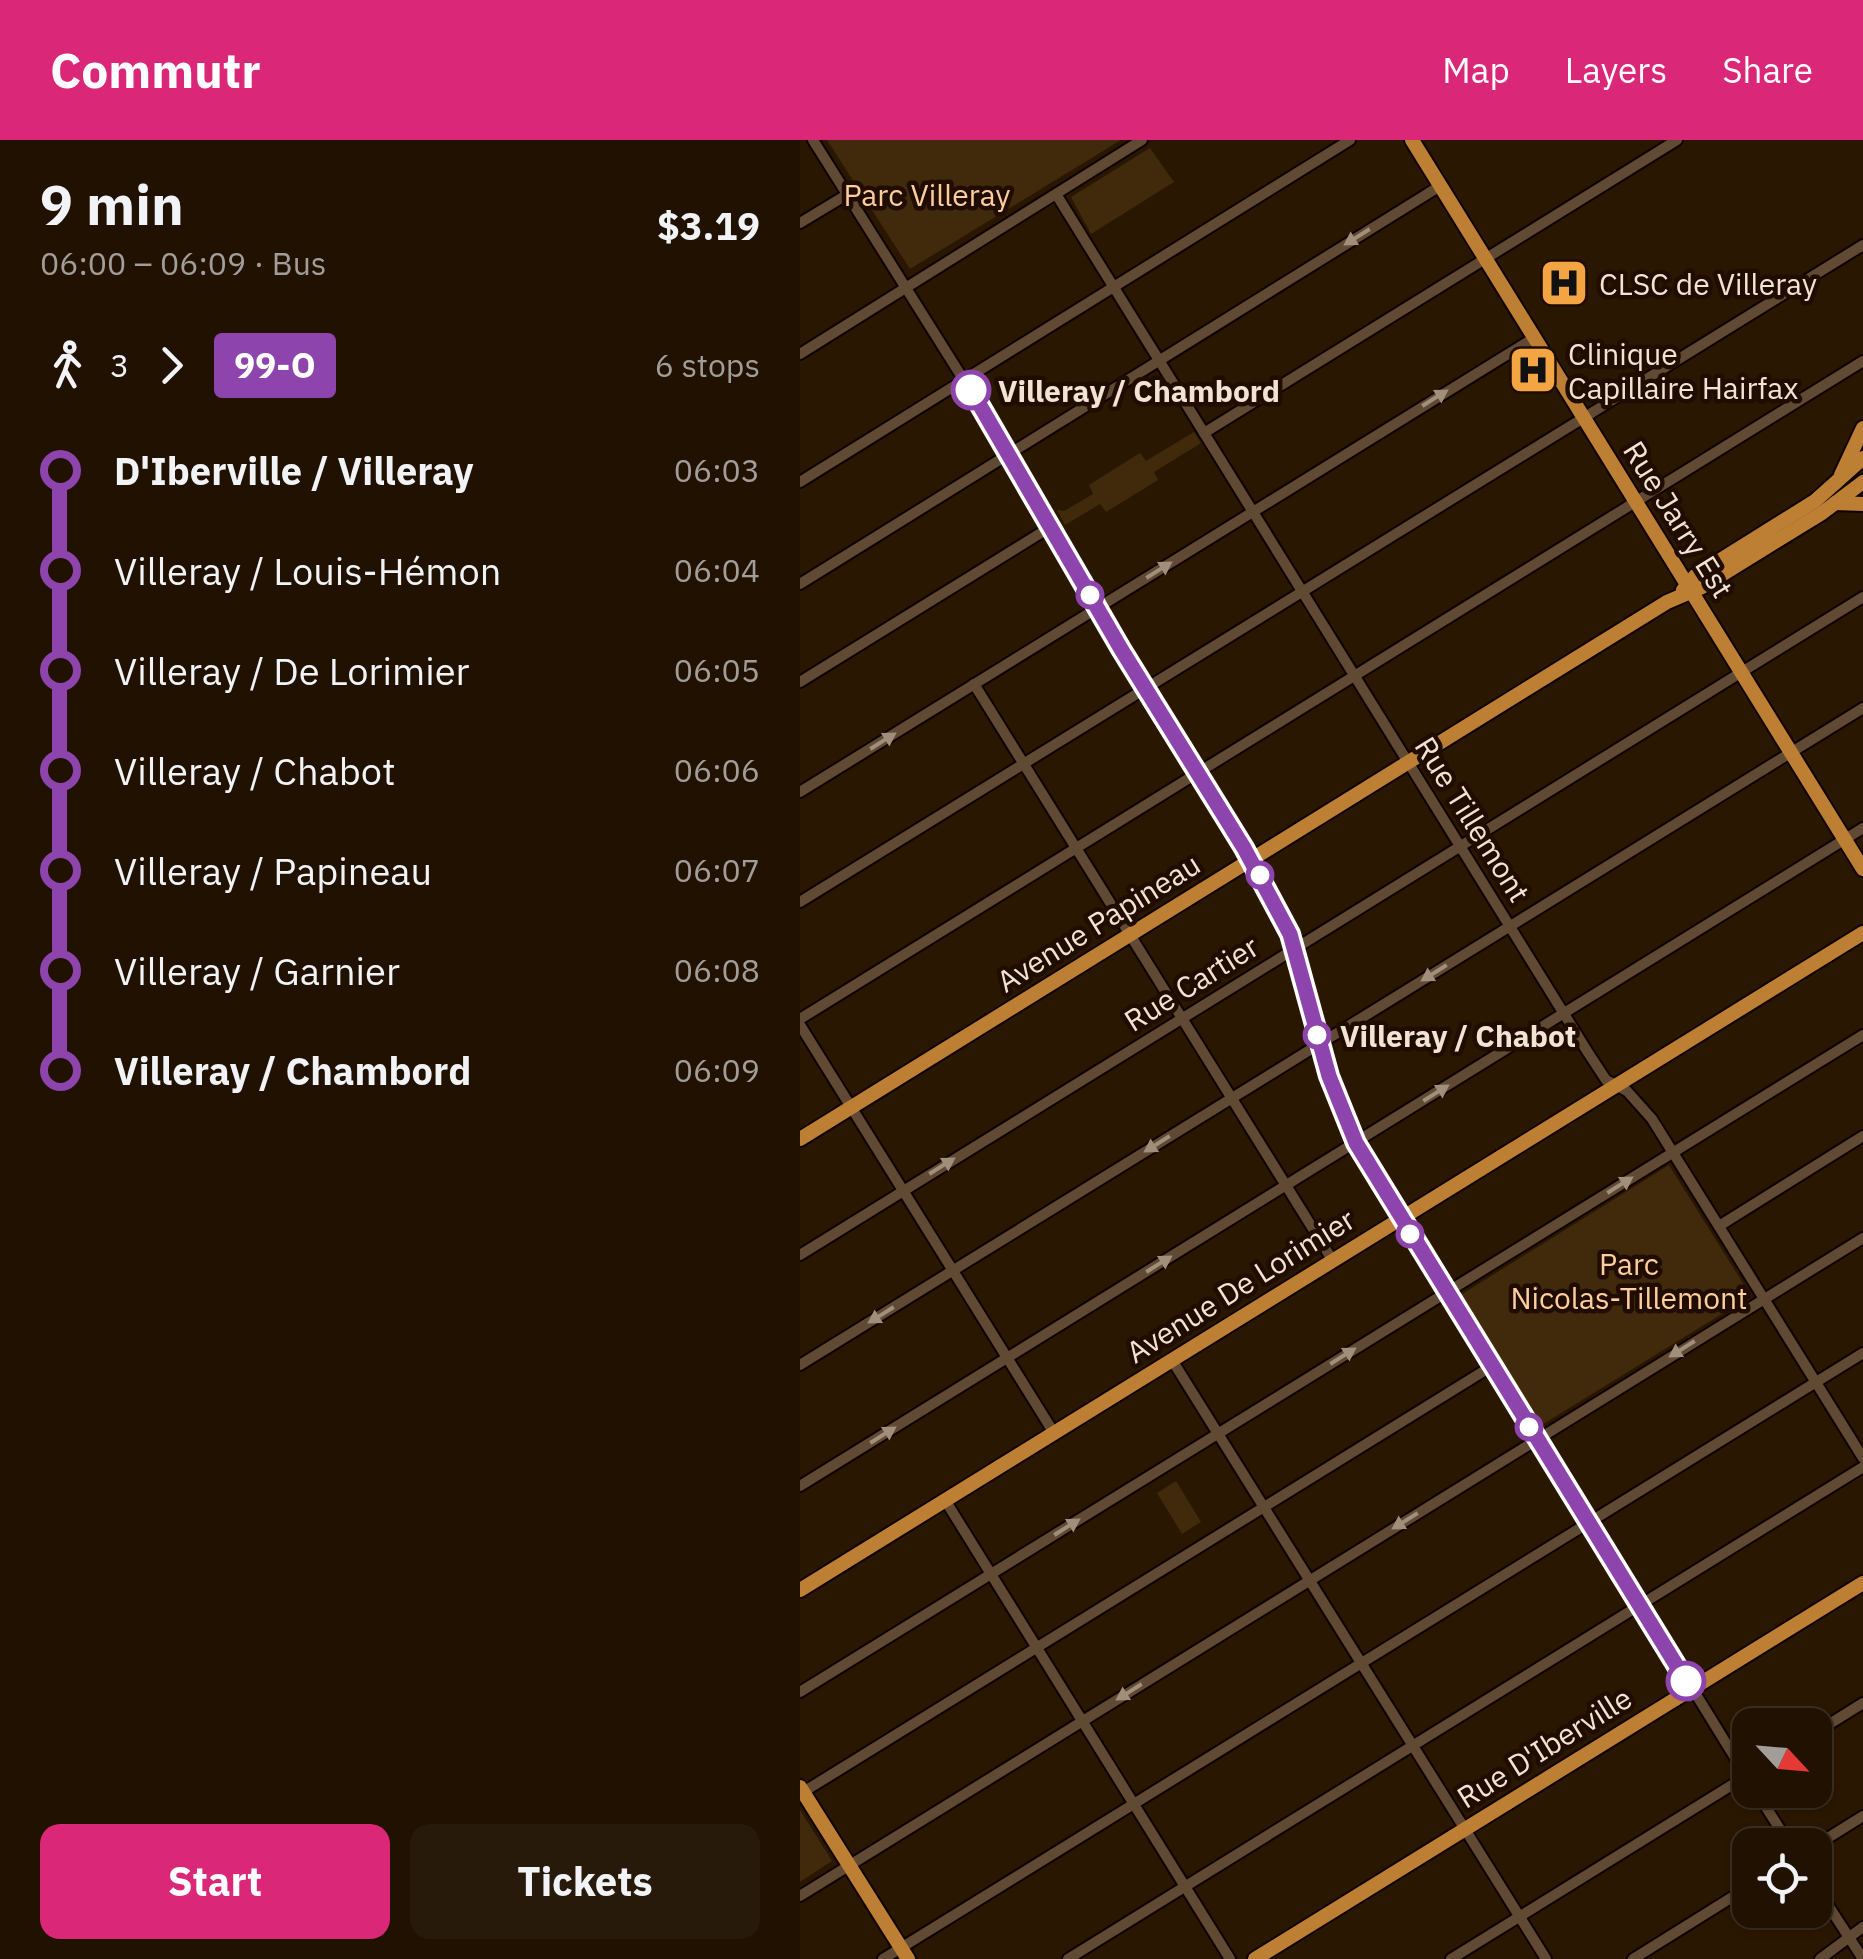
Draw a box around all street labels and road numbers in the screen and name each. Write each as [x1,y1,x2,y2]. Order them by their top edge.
street label: Rue Jarry Est [1615,433,1743,605]
street label: Rue Tillemont [1407,729,1539,909]
street label: Avenue Papineau [989,844,1207,1000]
street label: Rue Cartier [1117,926,1265,1040]
street label: Avenue De Lorimier [1119,1199,1361,1371]
street label: Rue D'Iberville [1449,1678,1639,1816]

